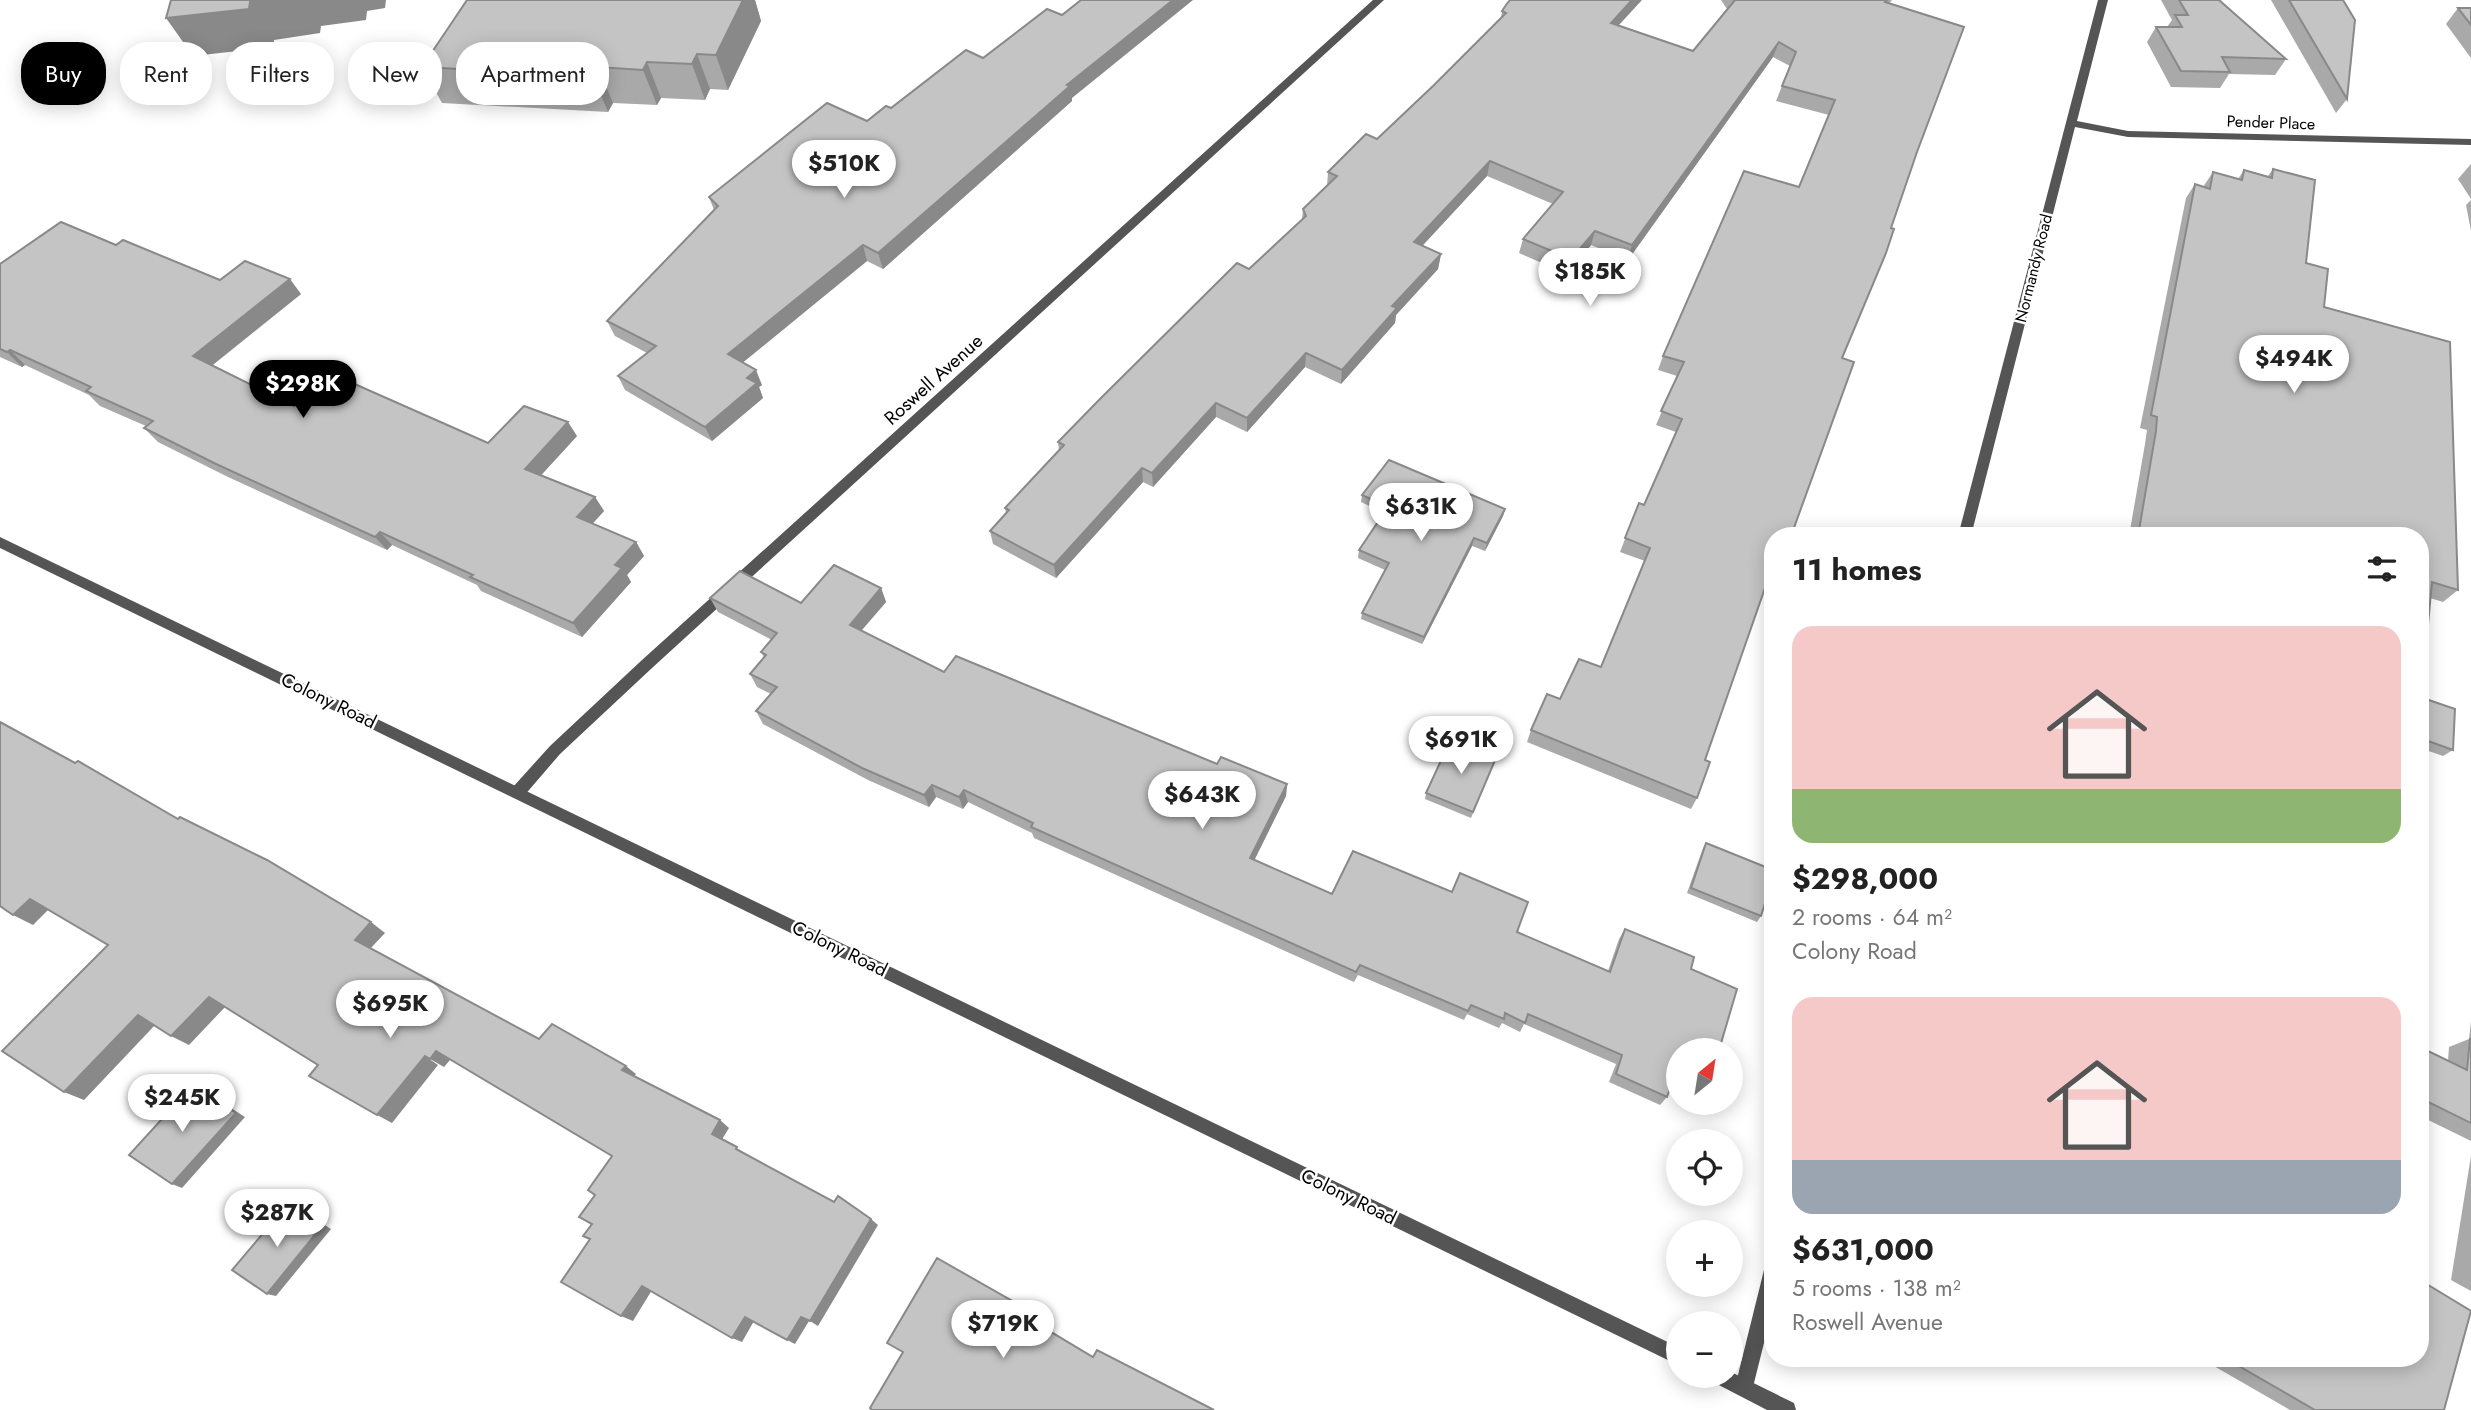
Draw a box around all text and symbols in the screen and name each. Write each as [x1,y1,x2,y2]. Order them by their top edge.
chip: Buy [21,42,106,105]
chip: Rent [120,42,212,105]
chip: Filters [226,42,334,105]
chip: New [348,42,442,105]
chip: Apartment [456,42,609,105]
street label: Pender Place [2226,109,2316,136]
pin: $510K [795,140,893,200]
text: $510K [808,146,880,180]
street label: Normandy Road [2009,212,2058,325]
pin: $185K [1541,248,1639,308]
text: $185K [1554,254,1626,288]
street label: Roswell Avenue [878,328,989,431]
pin: $494K [2245,336,2343,395]
text: $494K [2255,341,2333,375]
pin: $298K [254,360,352,420]
text: $298K [265,366,341,400]
pin: $631K [1372,484,1470,543]
text: $631K [1385,489,1457,523]
text: 11 homes [1792,548,1922,591]
icon: filters [2363,550,2401,588]
street label: Colony Road [277,666,381,735]
icon: home [2034,671,2160,797]
pin: $691K [1412,716,1510,776]
text: $691K [1425,722,1497,756]
pin: $643K [1153,772,1251,831]
text: $643K [1164,777,1240,811]
text: $298,000 [1792,857,1938,900]
text: 2 rooms · 64 m² [1792,900,1952,934]
street label: Colony Road [788,914,892,983]
text: Colony Road [1792,934,1917,968]
pin: $695K [341,981,439,1040]
text: $695K [352,986,428,1020]
north arrow [1666,1038,1743,1115]
map controls [1666,1038,1743,1388]
icon: home [2034,1042,2160,1168]
pin: $245K [133,1074,231,1134]
text: $245K [144,1080,220,1114]
button: locate [1666,1129,1743,1206]
street label: Colony Road [1297,1162,1401,1231]
pin: $287K [228,1190,326,1249]
text: $287K [240,1195,314,1229]
button: + [1666,1220,1743,1297]
text: $631,000 [1792,1228,1934,1271]
text: 5 rooms · 138 m² [1792,1271,1961,1305]
pin: $719K [954,1300,1052,1360]
text: Roswell Avenue [1792,1305,1943,1339]
text: $719K [967,1306,1039,1340]
button: − [1666,1311,1743,1388]

